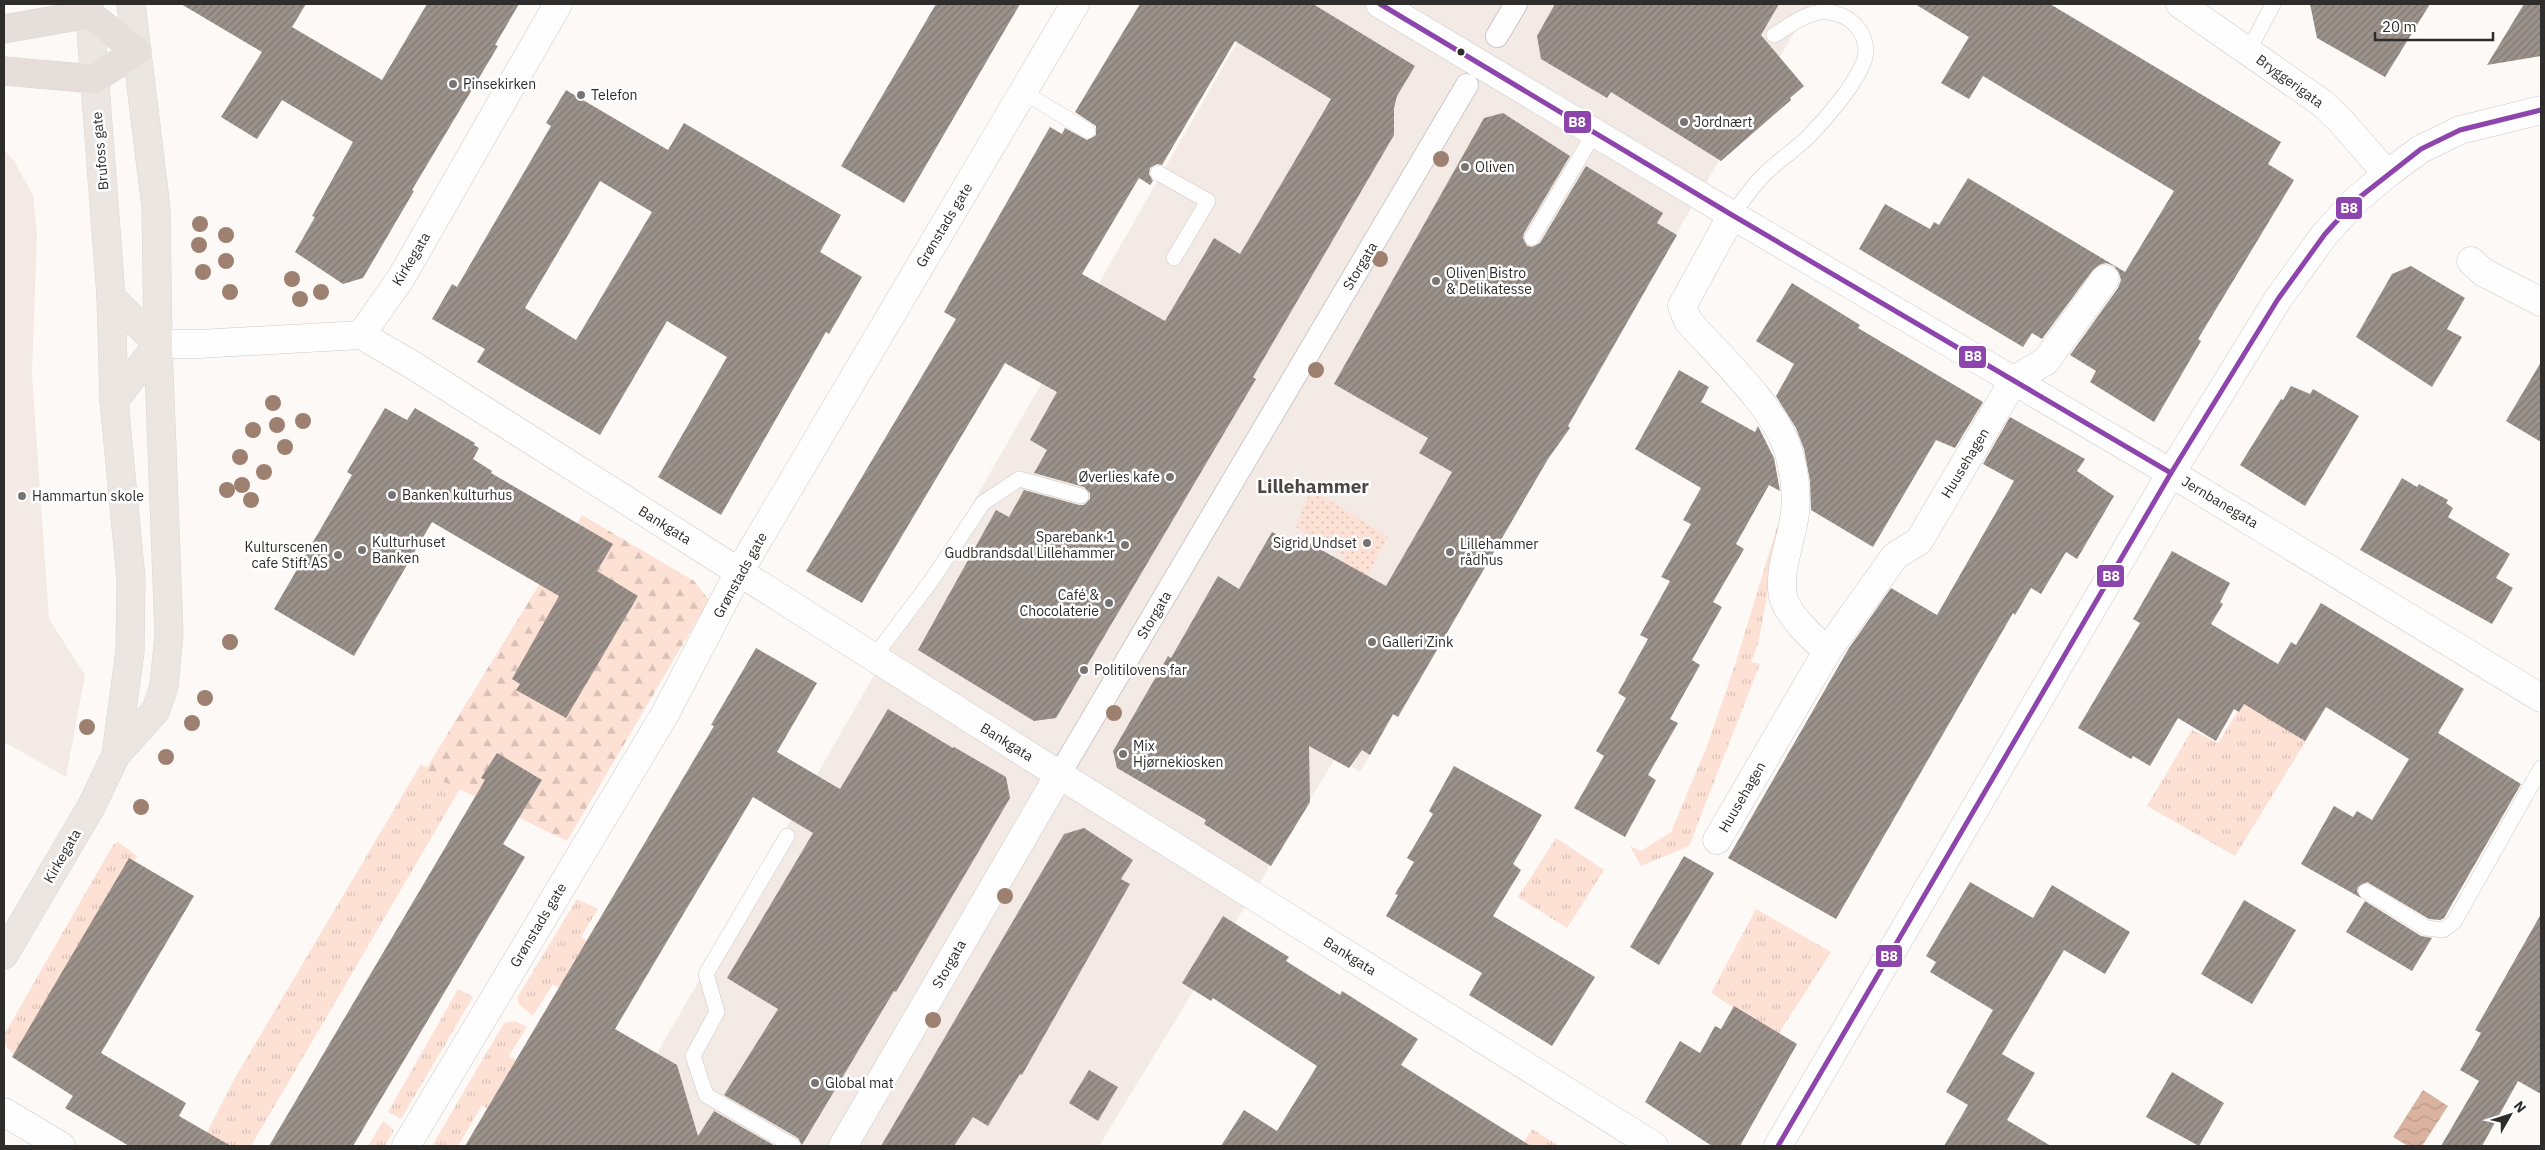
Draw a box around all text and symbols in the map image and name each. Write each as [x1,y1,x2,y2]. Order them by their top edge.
scale bar [2375,10,2492,42]
text: 20 m [2382,17,2417,36]
unlabelled marker [1456,47,1466,57]
street label: Bryggerigata [2253,50,2328,112]
place label: Pinsekirken [463,75,536,93]
marker: Pinsekirken [447,78,459,90]
place label: Telefon [591,86,638,104]
marker: Telefon [575,89,587,101]
line badge: B8 [1563,110,1592,134]
street label: Brufoss gate [88,111,112,191]
text: B8 [1568,113,1586,131]
place label: Jordnært [1694,113,1752,131]
marker: Jordnært [1678,116,1690,128]
place label: Oliven [1475,158,1515,176]
marker: Oliven [1459,161,1471,173]
street label: Grønstads gate [912,179,976,271]
line badge: B8 [2335,196,2363,220]
text: B8 [2340,199,2358,217]
street label: Kirkegata [388,228,434,289]
street label: Storgata [1339,238,1382,293]
place label: Oliven Bistro & Delikatesse [1446,264,1532,298]
marker: Oliven Bistro & Delikatesse [1430,275,1442,287]
line badge: B8 [1958,345,1987,369]
text: B8 [1964,347,1982,365]
street label: Huusehagen [1937,425,1993,501]
place label: Øverlies kafe [1078,468,1160,486]
marker: Øverlies kafe [1164,471,1176,483]
street label: Jernbanegata [2178,472,2262,532]
district label: Lillehammer [1257,474,1369,498]
place label: Banken kulturhus [402,486,512,504]
place label: Hammartun skole [32,487,144,505]
marker: Banken kulturhus [386,489,398,501]
marker: Hammartun skole [16,490,28,502]
street label: Bankgata [635,502,695,549]
place label: Sparebank 1 Gudbrandsdal Lillehammer [944,528,1115,562]
street label: Grønstads gate [709,529,771,621]
place label: Kulturhuset Banken [372,533,446,567]
place label: Sigrid Undset [1273,534,1357,552]
place label: Lillehammer rådhus [1460,535,1538,569]
marker: Sigrid Undset [1361,537,1373,549]
place label: Kulturscenen cafe Stift AS [245,538,328,572]
marker: Sparebank 1 Gudbrandsdal Lillehammer [1119,539,1131,551]
marker: Kulturhuset Banken [356,544,368,556]
marker: Lillehammer rådhus [1444,546,1456,558]
marker: Kulturscenen cafe Stift AS [332,549,344,561]
line badge: B8 [2096,564,2125,588]
text: B8 [2102,567,2120,585]
place label: Café & Chocolaterie [1020,586,1099,620]
street label: Storgata [1133,587,1176,642]
marker: Café & Chocolaterie [1103,597,1115,609]
place label: Galleri Zink [1382,633,1454,651]
marker: Galleri Zink [1366,636,1378,648]
place label: Politilovens far [1094,661,1187,679]
marker: Politilovens far [1078,664,1090,676]
street label: Bankgata [977,719,1037,766]
place label: Mix Hjørnekiosken [1133,737,1223,771]
marker: Mix Hjørnekiosken [1117,748,1129,760]
street label: Huusehagen [1715,758,1769,836]
street label: Kirkegata [39,825,85,886]
street label: Grønstads gate [506,879,570,971]
street label: Bankgata [1320,933,1380,980]
street label: Storgata [928,936,970,991]
line badge: B8 [1875,944,1903,968]
text: B8 [1880,947,1898,965]
place label: Global mat [825,1074,894,1092]
marker: Global mat [809,1077,821,1089]
north arrow [2485,1090,2535,1140]
text: N [2510,1097,2530,1116]

